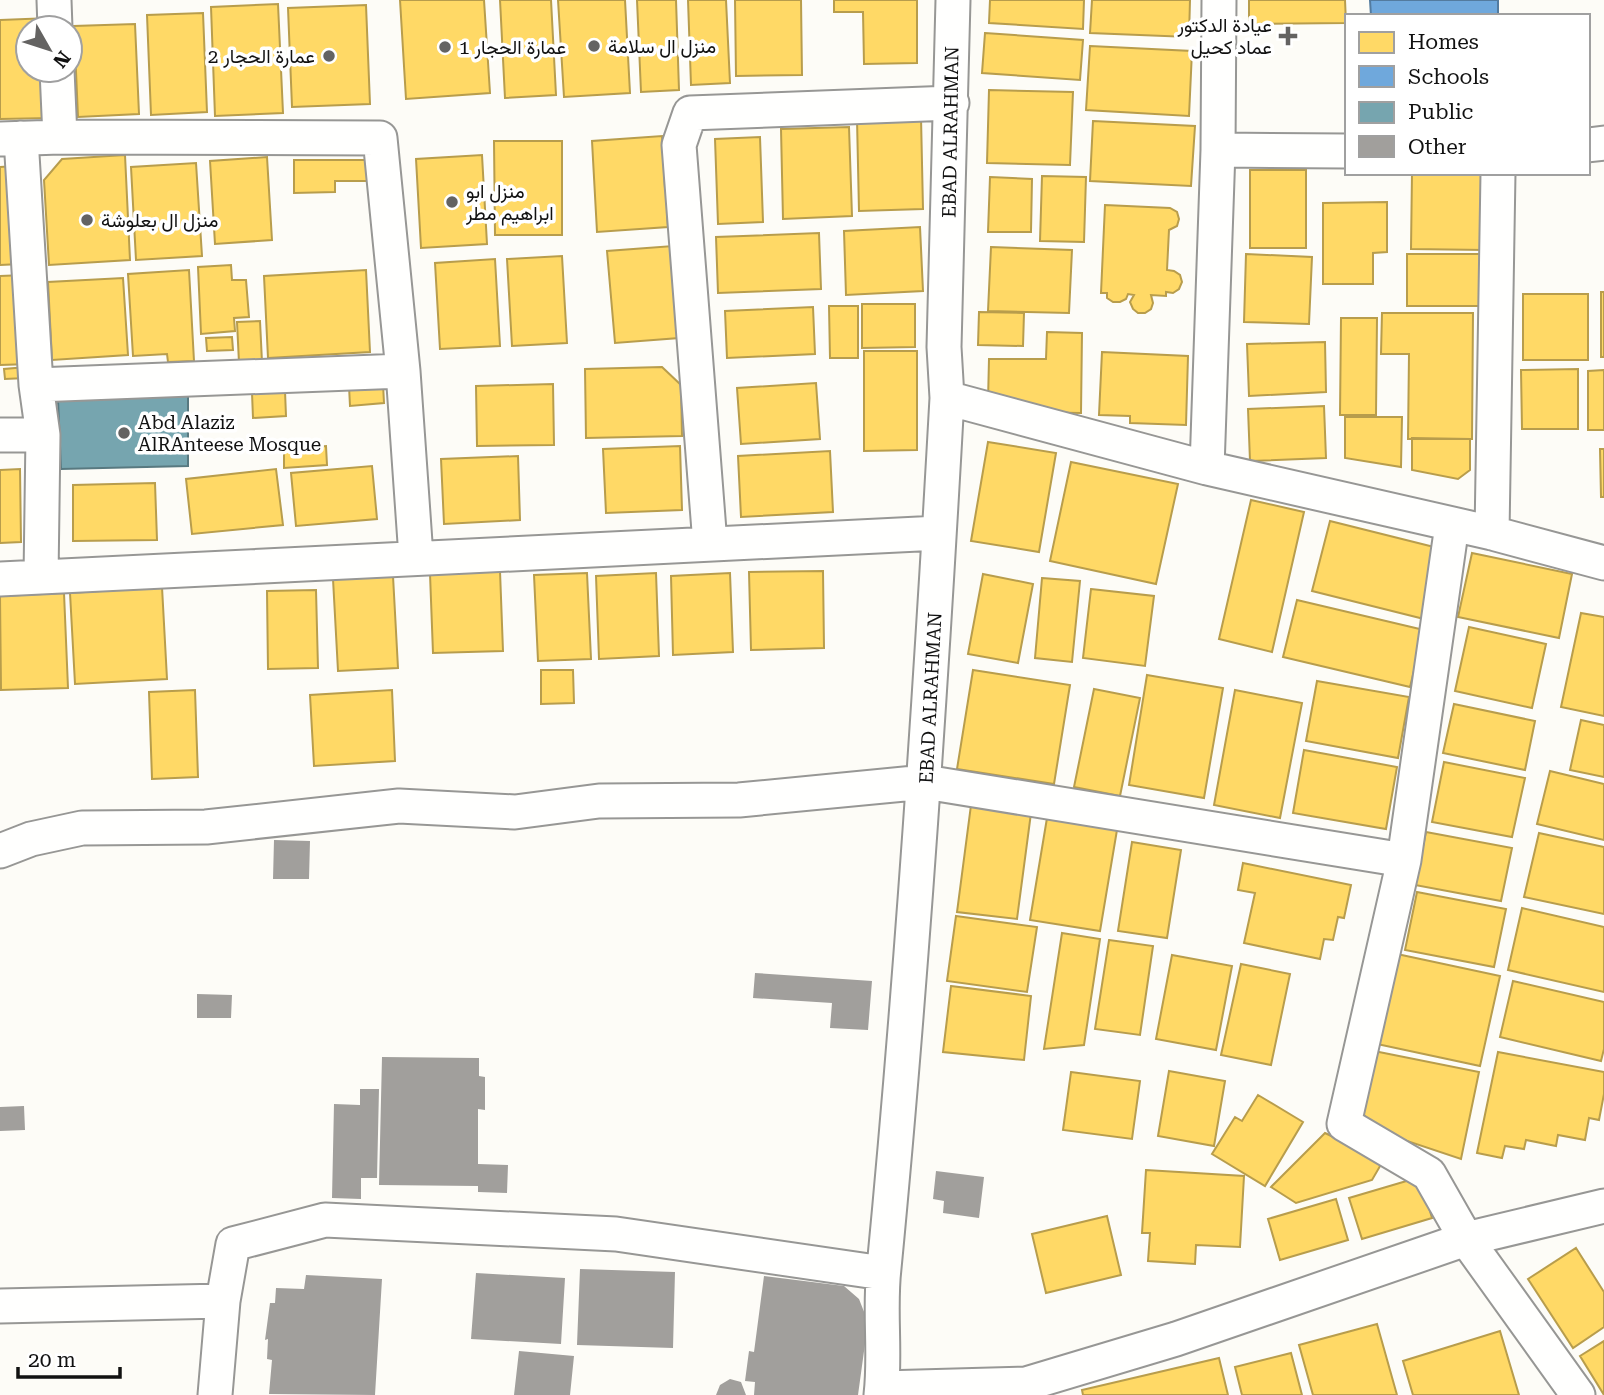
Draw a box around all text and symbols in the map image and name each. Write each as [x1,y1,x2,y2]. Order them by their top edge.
north arrow [14,14,84,84]
place label: عيادة الدكتور عماد كحيل [1177,14,1272,59]
legend [1345,14,1590,175]
marker: عيادة الدكتور عماد كحيل [1278,26,1298,46]
text: Homes [1408,30,1479,54]
place label: منزل ال سلامة [608,35,716,58]
place label: عمارة الحجار 1 [459,36,566,59]
marker: منزل ال سلامة [586,38,602,54]
marker: عمارة الحجار 1 [437,39,453,55]
place label: عمارة الحجار 2 [208,45,315,68]
text: N [48,46,75,73]
street label: EBAD ALRAHMAN [938,46,963,218]
marker: عمارة الحجار 2 [321,48,337,64]
text: Schools [1408,65,1489,89]
text: Public [1408,100,1474,124]
text: Other [1408,135,1467,159]
place label: منزل ابو ابراهيم مطر [465,180,554,226]
marker: منزل ابو ابراهيم مطر [444,194,460,210]
place label: منزل ال بعلوشة [101,209,218,232]
marker: منزل ال بعلوشة [79,212,95,228]
place label: Abd Alaziz AlRAnteese Mosque [138,411,321,456]
marker: Abd Alaziz AlRAnteese Mosque [116,425,132,441]
street label: EBAD ALRAHMAN [915,612,946,784]
scale bar [18,1336,119,1380]
text: 20 m [28,1348,76,1372]

